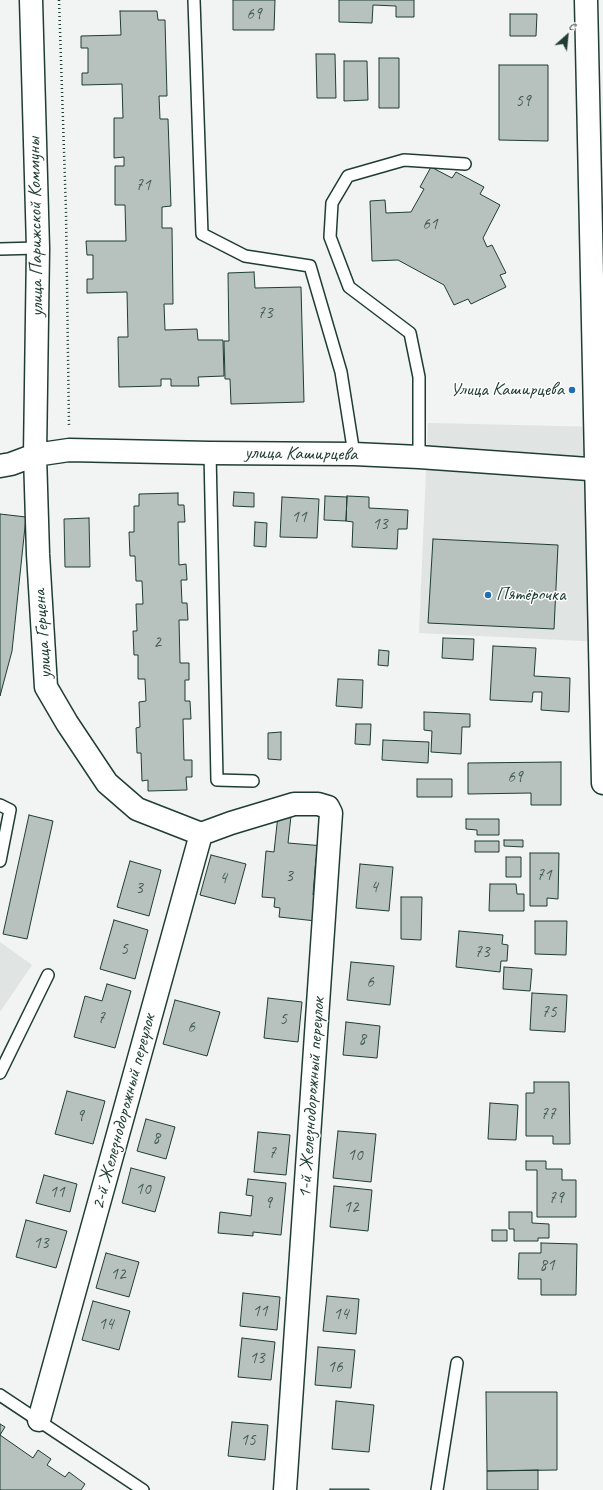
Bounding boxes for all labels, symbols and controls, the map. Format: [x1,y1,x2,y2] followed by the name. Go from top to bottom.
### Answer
[246,5,262,25] house number: 69
[547,16,587,56] north arrow
[567,18,578,33] text: С
[515,92,531,112] house number: 59
[23,137,49,317] street label: улица Парижской Коммуны
[135,176,151,196] house number: 71
[422,215,438,235] house number: 61
[257,304,273,324] house number: 73
[450,379,564,401] place label: Улица Каширцева
[567,385,577,395] marker: Улица Каширцева
[244,442,358,466] street label: улица Каширцева
[291,508,307,528] house number: 11
[372,515,388,535] house number: 13
[496,584,566,606] place label: Пятёрочка
[29,589,57,679] street label: улица Герцена
[483,590,493,600] marker: Пятёрочка
[153,633,161,653] house number: 2
[507,768,523,788] house number: 69
[536,866,552,886] house number: 71
[285,867,293,887] house number: 3
[219,869,227,889] house number: 4
[370,878,378,898] house number: 4
[135,879,143,899] house number: 3
[120,940,128,960] house number: 5
[474,943,490,963] house number: 73
[366,973,374,993] house number: 6
[294,997,330,1199] street label: 1-й Железнодорожный переулок
[541,1003,557,1023] house number: 75
[97,1009,105,1029] house number: 7
[279,1010,287,1030] house number: 5
[87,1012,161,1212] street label: 2-й Железнодорожный переулок
[187,1018,195,1038] house number: 6
[358,1030,366,1050] house number: 8
[540,1105,556,1125] house number: 77
[76,1107,84,1127] house number: 9
[152,1129,160,1149] house number: 8
[268,1144,276,1164] house number: 7
[347,1146,363,1166] house number: 10
[135,1180,151,1200] house number: 10
[49,1183,65,1203] house number: 11
[548,1189,564,1209] house number: 79
[264,1194,272,1214] house number: 9
[343,1198,359,1218] house number: 12
[33,1234,49,1254] house number: 13
[539,1256,555,1276] house number: 81
[110,1265,126,1285] house number: 12
[252,1302,268,1322] house number: 11
[333,1305,349,1325] house number: 14
[98,1315,114,1335] house number: 14
[249,1349,265,1369] house number: 13
[327,1358,343,1378] house number: 16
[240,1431,256,1451] house number: 15

